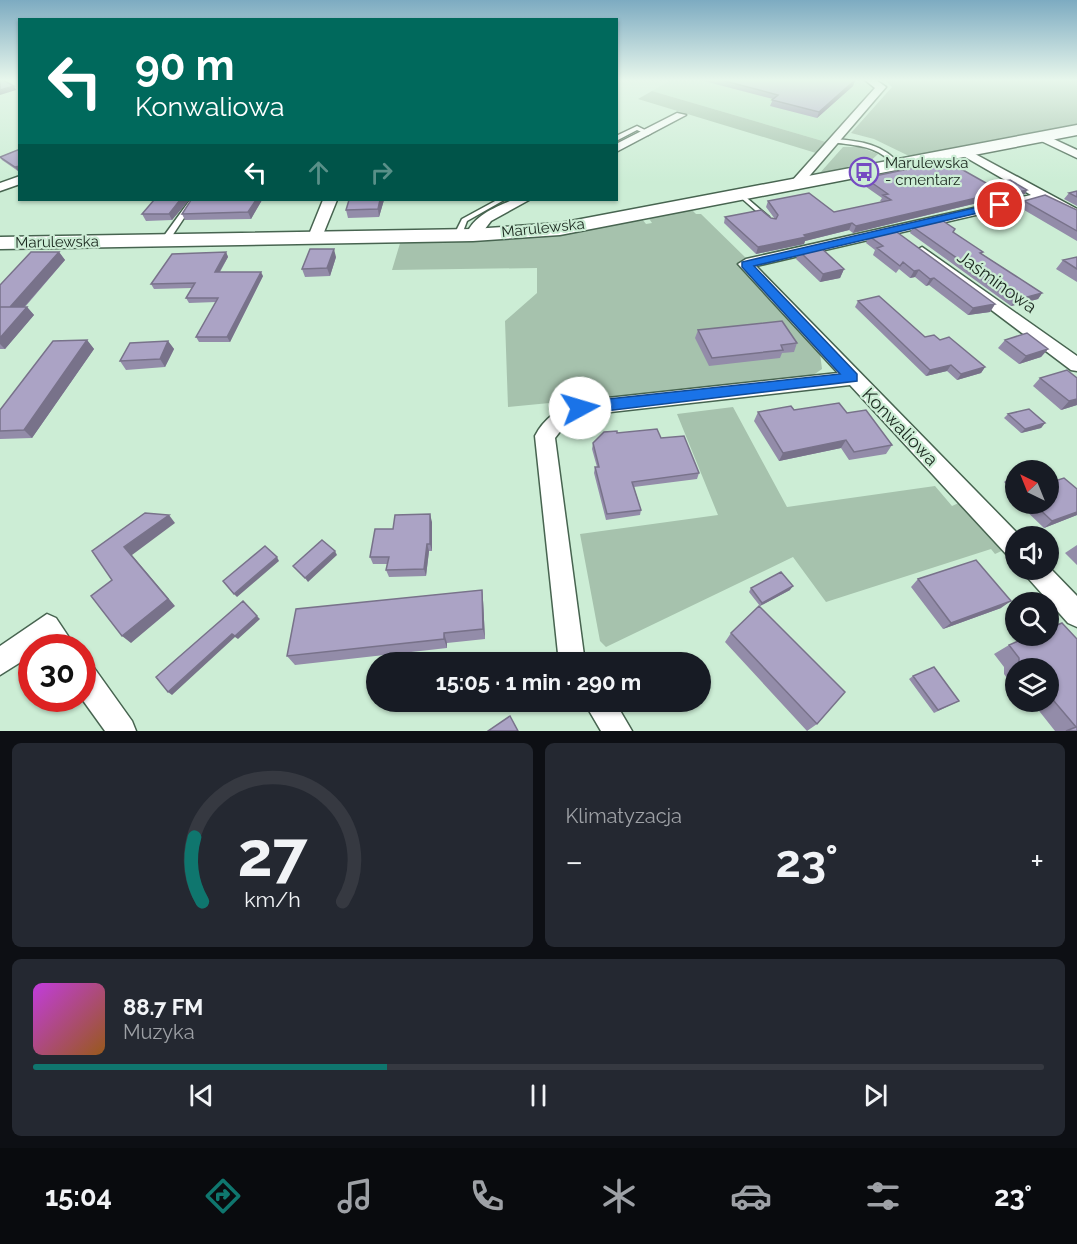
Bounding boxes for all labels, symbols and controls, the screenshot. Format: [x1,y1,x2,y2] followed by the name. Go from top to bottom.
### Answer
[135,41,235,90] text: 90 m
[36,42,114,120] icon: left
[135,91,284,122] text: Konwaliowa
[885,154,968,189] place label: Marulewska - cmentarz
[239,156,272,189] icon: left
[302,156,335,189] icon: ahead
[365,156,398,189] icon: right
[848,156,880,188] bus stop icon: Marulewska - cmentarz
[974,179,1025,230] pin
[983,188,1016,221] icon: arrive
[501,215,585,241] street label: Marulewska
[15,232,99,252] street label: Marulewska
[954,246,1041,317] street label: Jaśminowa
[548,376,612,440] position arrow
[858,384,943,470] street label: Konwaliowa
[1005,460,1059,514] north arrow
[1005,460,1059,712] map controls
[1005,526,1059,580] button: sound
[1005,592,1059,646] button: search
[18,634,96,712] speed limit sign: 30
[1005,658,1059,712] button: layers
[436,669,641,695] text: 15:05 · 1 min · 290 m
[566,804,682,828] text: Klimatyzacja
[237,817,308,891] text: 27
[776,835,838,888] text: 23°
[566,842,583,881] text: −
[1030,842,1044,881] text: +
[244,887,301,912] text: km/h
[123,994,203,1020] text: 88.7 FM
[123,1020,195,1044] text: Muzyka
[185,1079,218,1112] icon: previous
[522,1079,555,1112] icon: pause
[859,1079,892,1112] icon: next
[202,1175,244,1217] icon: directions
[334,1175,376,1217] icon: music
[466,1175,508,1217] icon: phone
[598,1175,640,1217] icon: climate
[730,1175,772,1217] icon: car
[862,1175,904,1217] icon: filters
[45,1181,112,1212] text: 15:04
[994,1181,1032,1212] text: 23°

